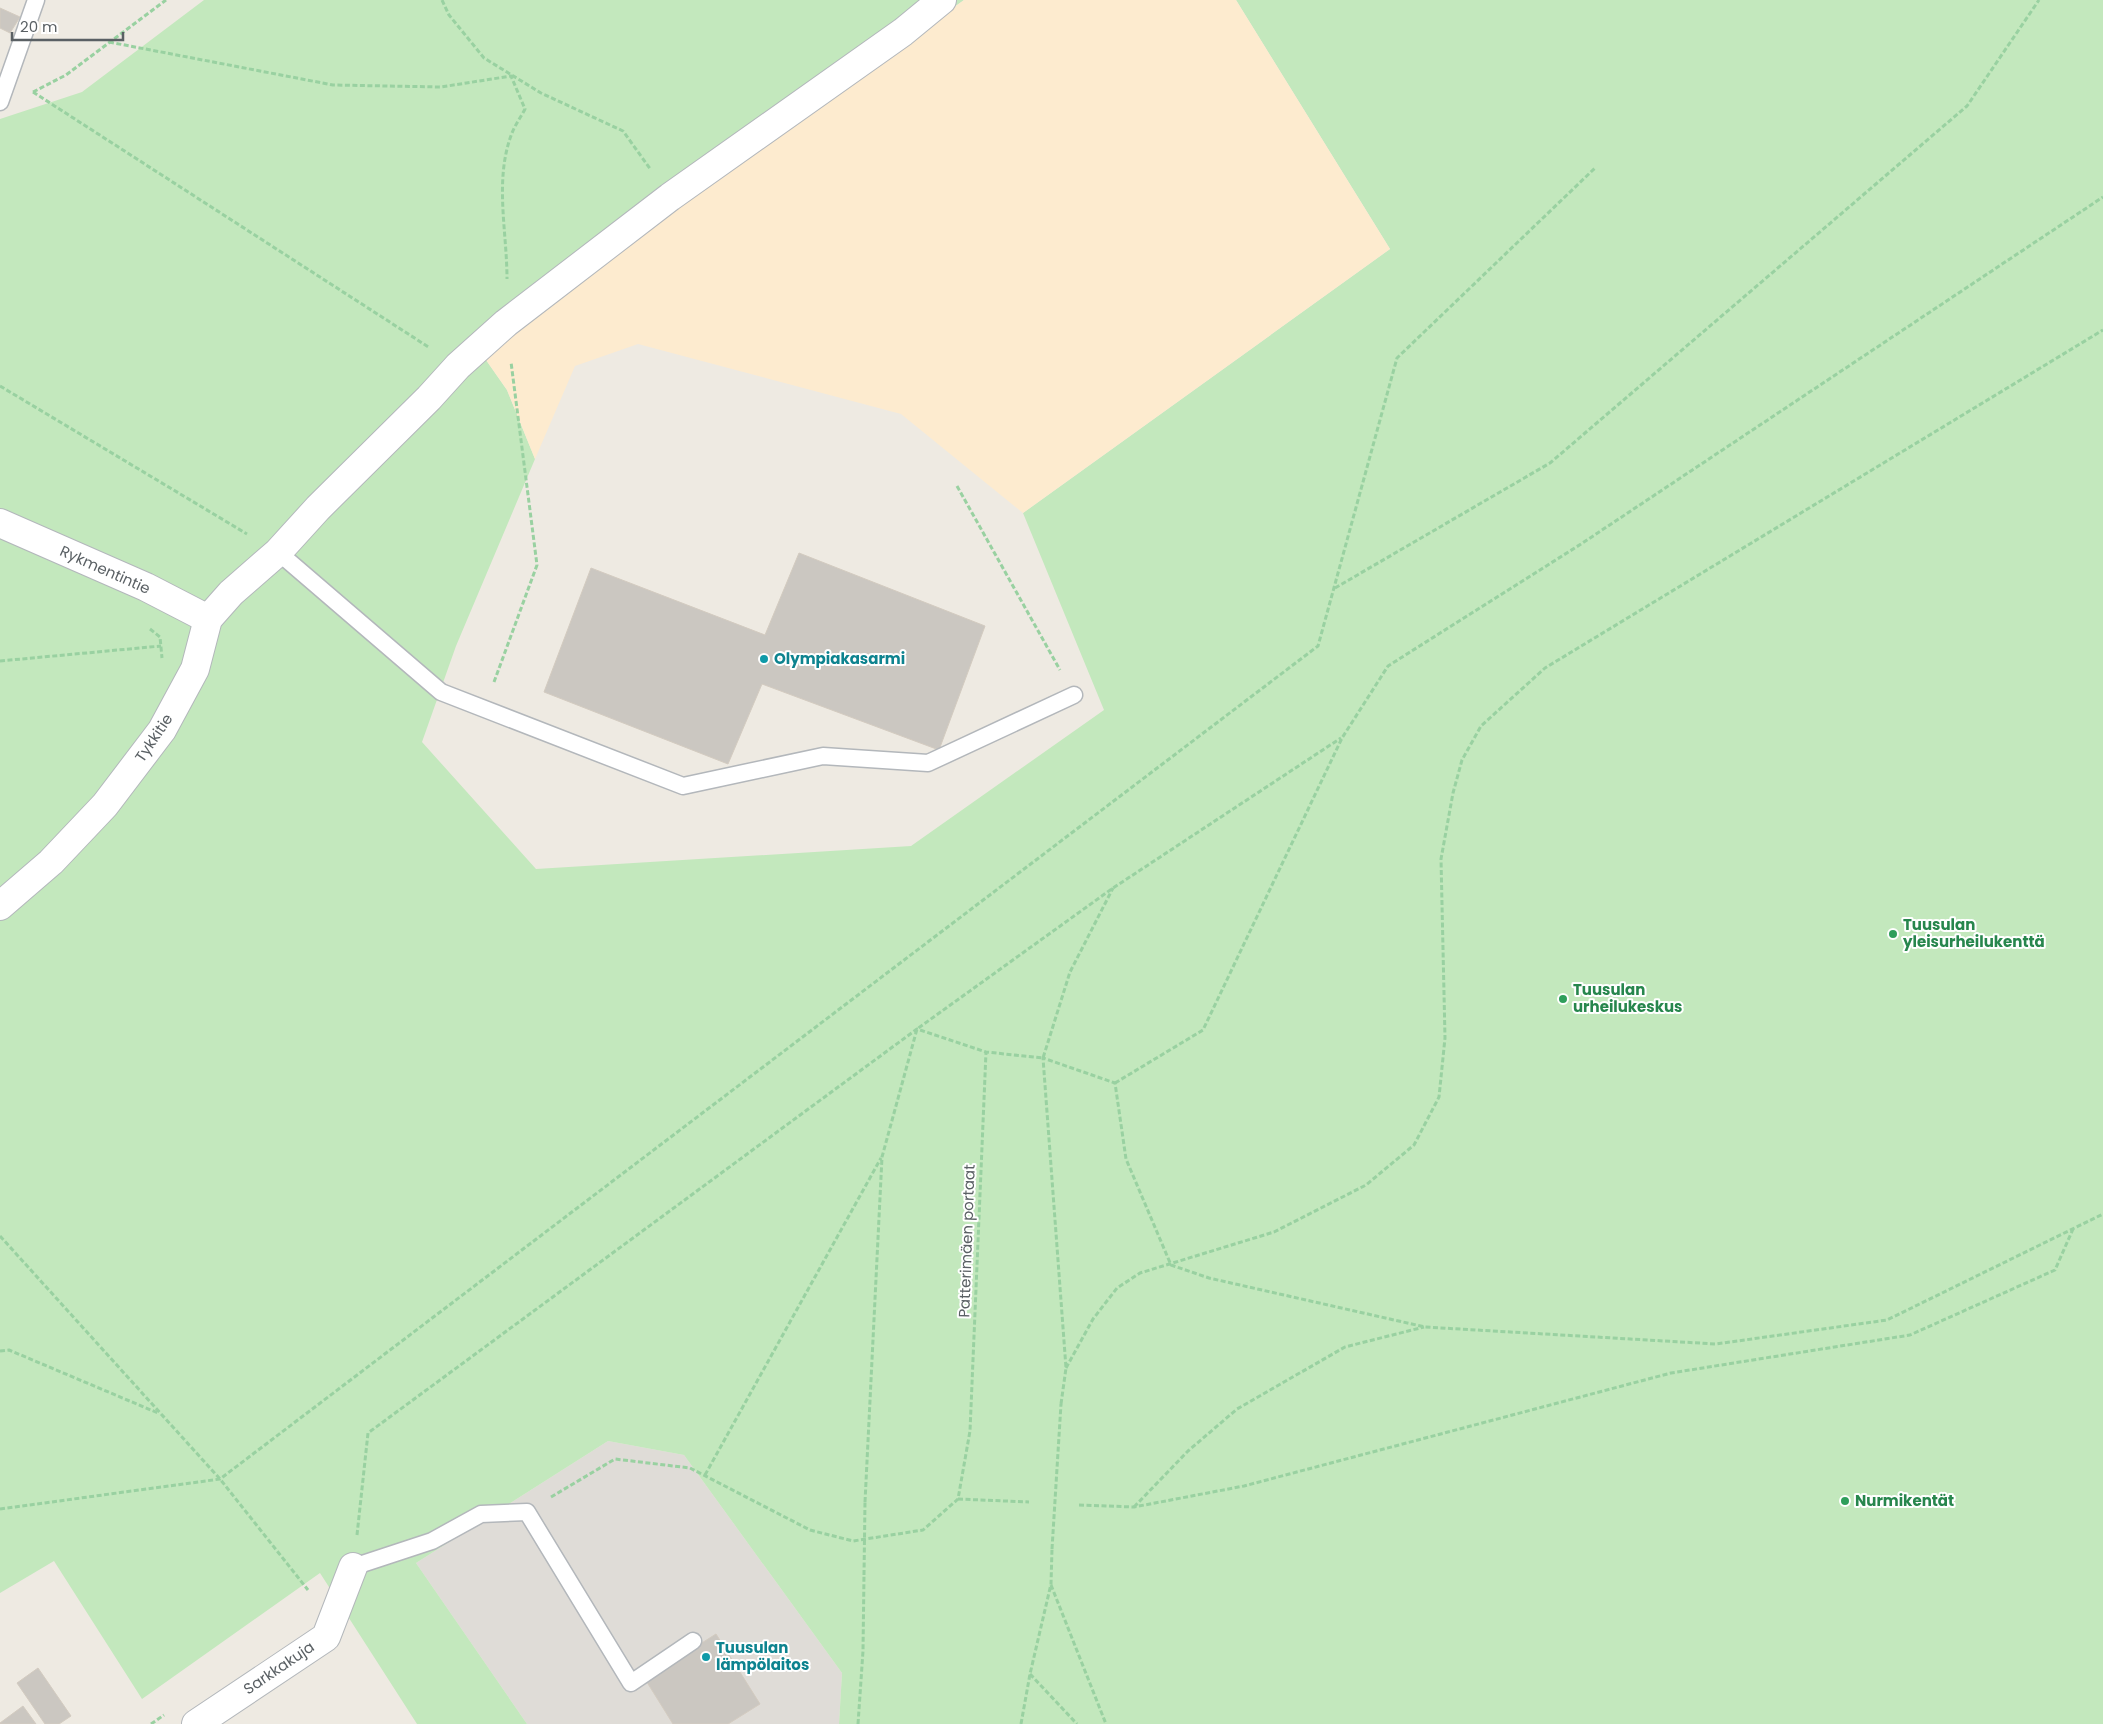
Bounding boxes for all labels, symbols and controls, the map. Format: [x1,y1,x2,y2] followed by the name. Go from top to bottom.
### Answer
[12,10,124,42] scale bar
[20,16,58,37] text: 20 m
[57,540,154,599] street label: Rykmentintie
[774,648,905,669] place label: Olympiakasarmi
[758,653,770,665] marker: Olympiakasarmi
[130,709,177,766] street label: Tykkitie
[1902,914,2045,952] place label: Tuusulan yleisurheilukenttä
[1887,928,1899,940] marker: Tuusulan yleisurheilukenttä
[1573,979,1682,1017] place label: Tuusulan urheilukeskus
[1557,993,1569,1005] marker: Tuusulan urheilukeskus
[953,1164,980,1318] street label: Patterimäen portaat
[1855,1490,1954,1511] place label: Nurmikentät
[1839,1495,1851,1507] marker: Nurmikentät
[239,1636,318,1699] street label: Sarkkakuja
[716,1637,809,1675] place label: Tuusulan lämpölaitos
[700,1651,712,1663] marker: Tuusulan lämpölaitos

